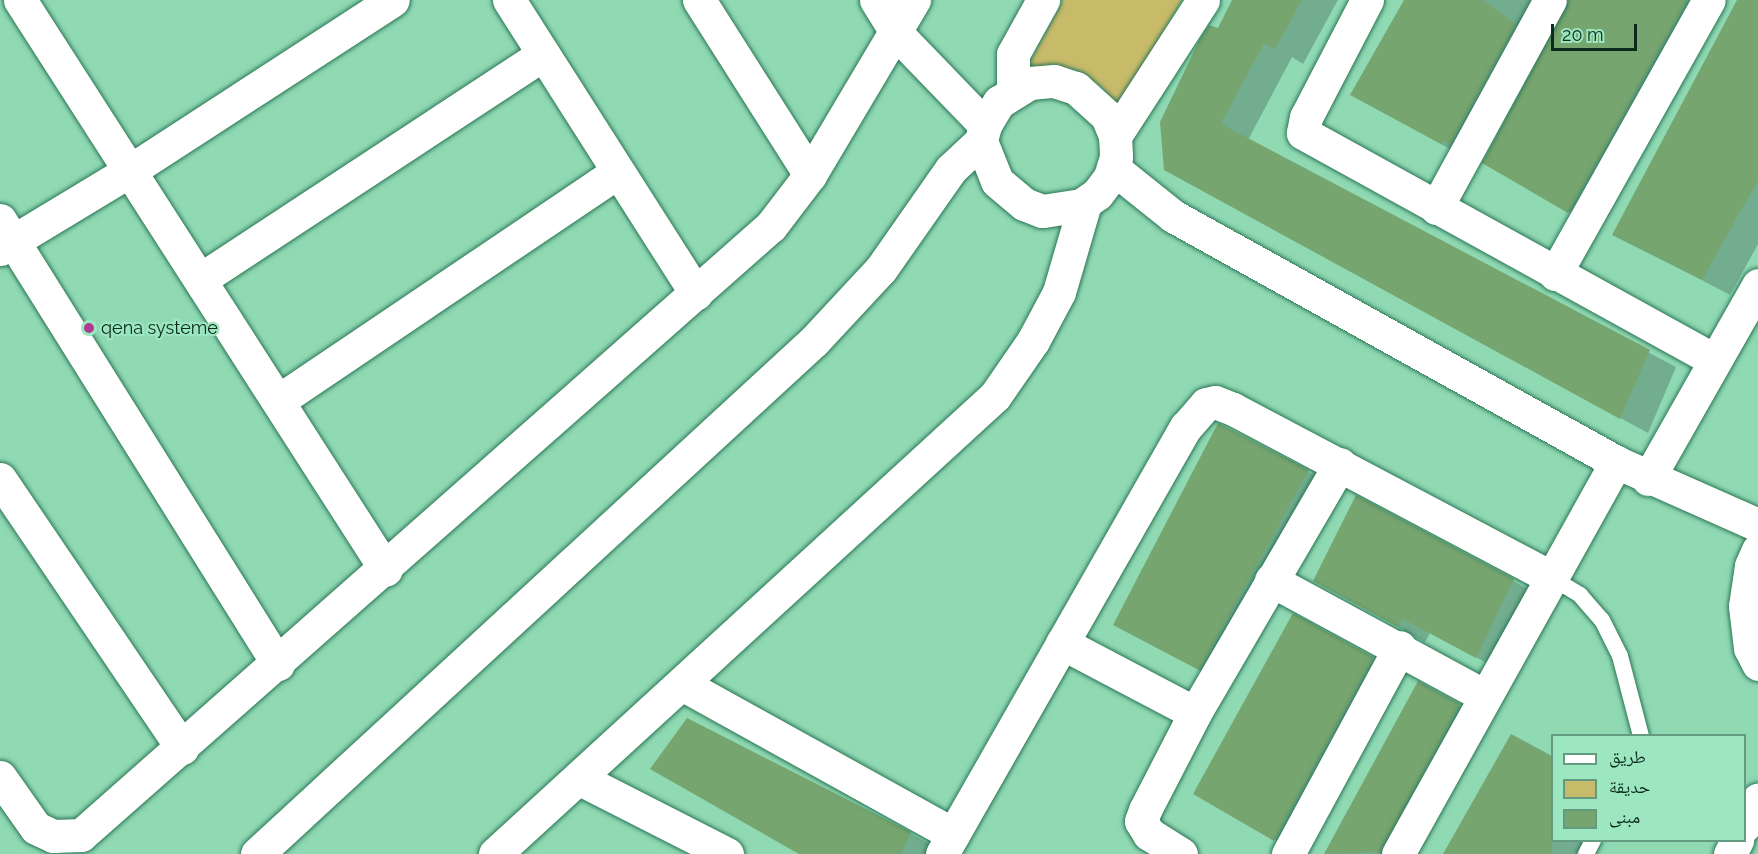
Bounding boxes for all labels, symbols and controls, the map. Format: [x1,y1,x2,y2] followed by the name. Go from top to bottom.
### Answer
[1554,12,1640,50] scale bar
[1562,24,1604,45] text: 20 m
[101,317,218,339] place label: qena systeme
[82,321,96,335] marker: qena systeme
[1551,734,1746,842] legend
[1609,746,1646,767] text: طريق
[1609,776,1650,797] text: حديقة
[1609,806,1640,827] text: مبنى

